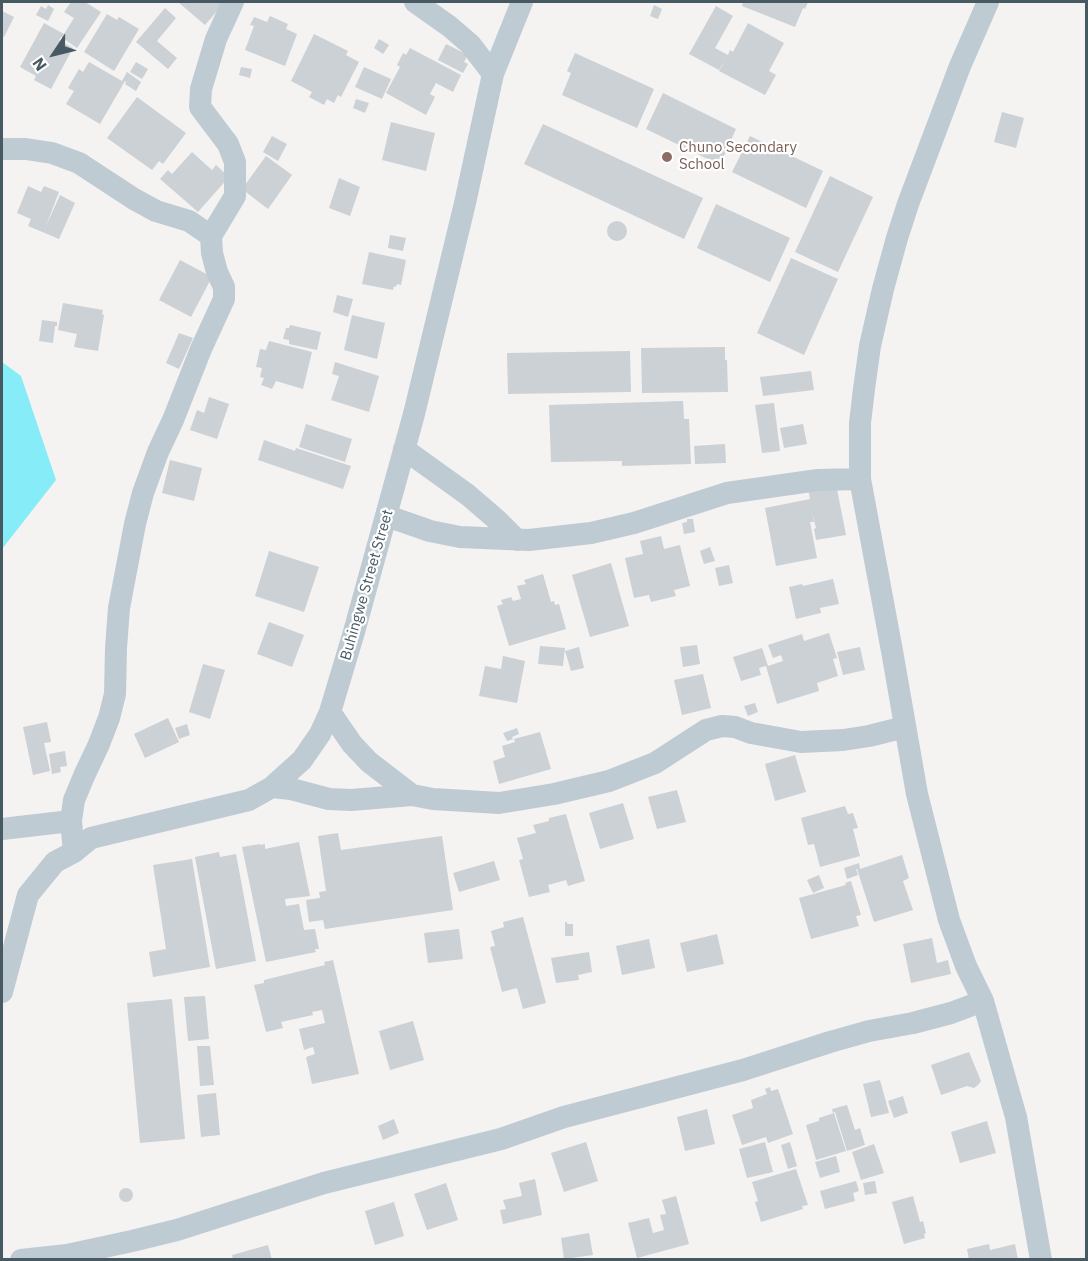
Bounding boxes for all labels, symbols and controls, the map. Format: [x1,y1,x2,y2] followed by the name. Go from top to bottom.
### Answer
[24,24,84,84] north arrow
[28,54,51,75] text: N
[679,139,797,174] place label: Chuno Secondary School
[660,150,674,164] marker: Chuno Secondary School
[337,507,397,663] street label: Buhingwe Street Street

